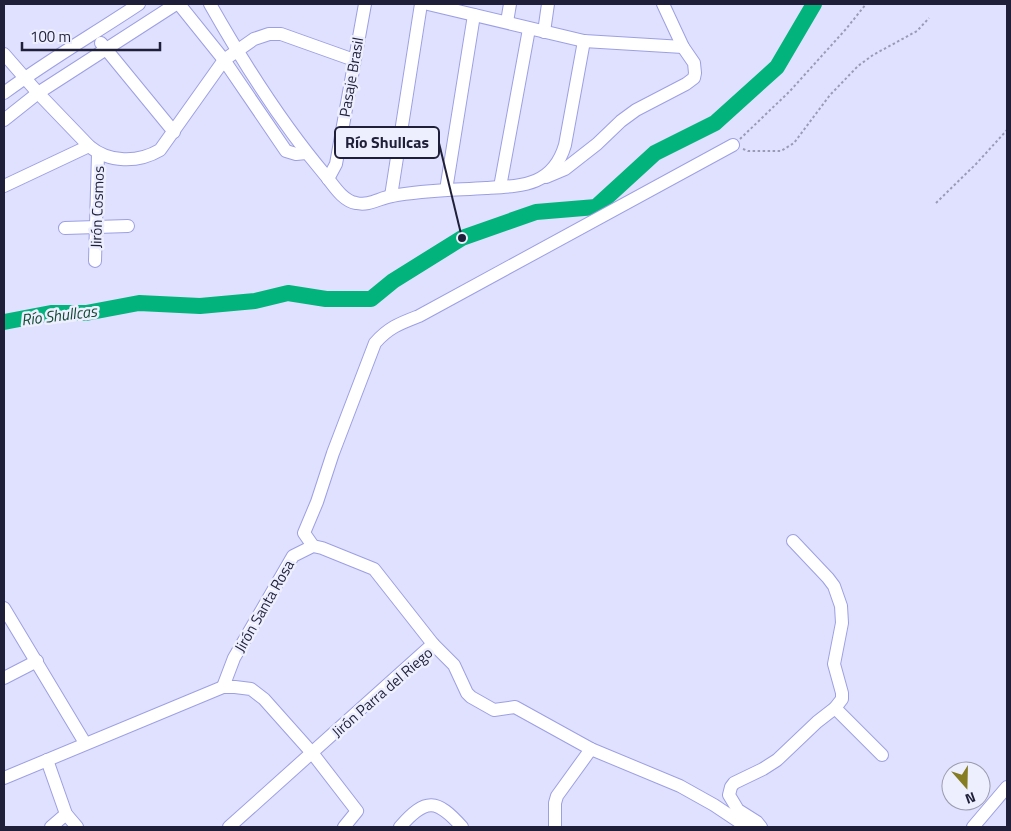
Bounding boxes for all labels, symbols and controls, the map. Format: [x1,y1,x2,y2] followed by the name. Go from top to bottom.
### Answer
[22,20,160,52] scale bar
[30,25,71,48] text: 100 m
[333,35,369,119] street label: Pasaje Brasil
[335,127,439,158] callout: Río Shullcas
[345,130,429,154] text: Río Shullcas
[84,165,110,249] street label: Jirón Cosmos
[20,298,99,332] water label: Río Shullcas
[228,555,300,656] street label: Jirón Santa Rosa
[326,641,438,742] street label: Jirón Parra del Riego
[941,761,991,811] north arrow
[962,787,979,810] text: N

